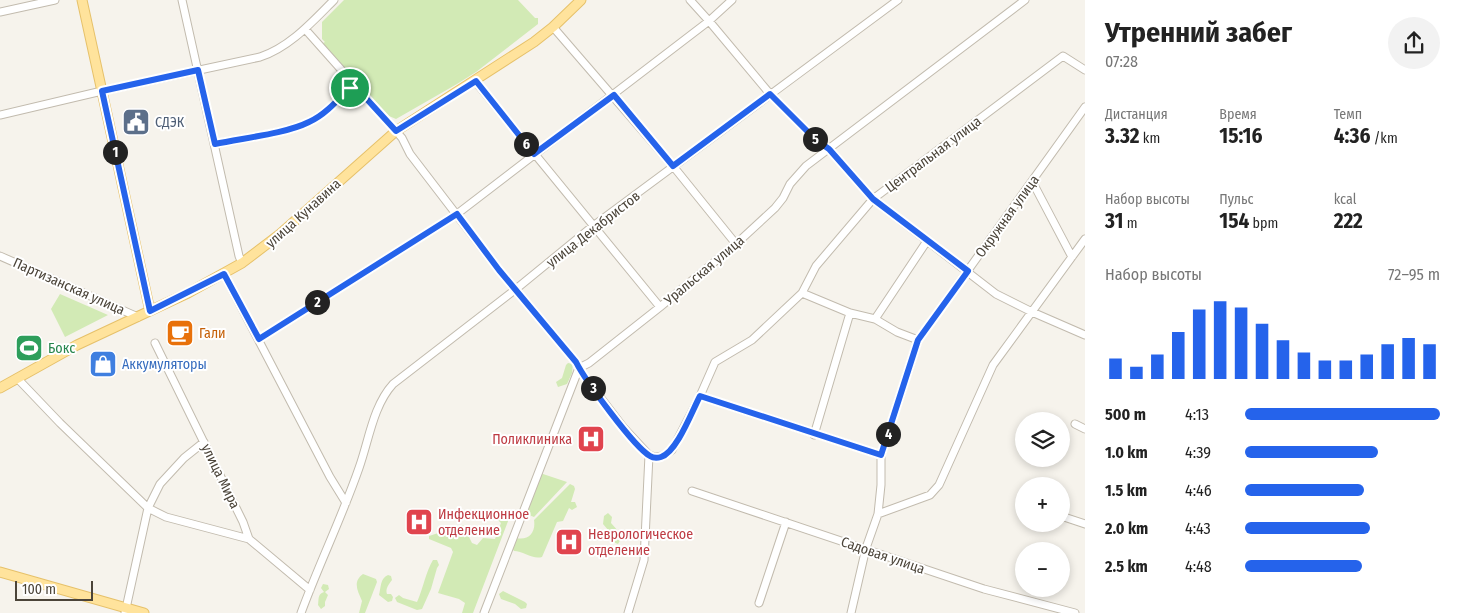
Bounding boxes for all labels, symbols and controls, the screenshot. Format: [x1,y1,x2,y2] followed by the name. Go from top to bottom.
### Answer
[1105,16,1292,49] text: Утренний забег
[1388,17,1440,69] button: share
[1105,52,1138,71] text: 07:28
[329,67,371,109] pin
[336,74,364,102] icon: arrive
[1105,106,1168,123] text: Дистанция
[1219,106,1257,123] text: Время
[1334,106,1362,123] text: Темп
[121,107,151,137] public building icon: СДЭК
[882,113,985,196] street label: Центральная улица
[155,114,185,131] place label: СДЭК
[1105,123,1140,149] text: 3.32
[1219,123,1262,149] text: 15:16
[1334,123,1371,149] text: 4:36
[802,126,828,152] pin: 5
[1140,130,1160,147] text: km
[1371,130,1398,147] text: /km
[812,131,819,148] text: 5
[514,132,538,156] pin: 6
[523,136,530,153] text: 6
[102,140,128,164] pin: 1
[113,144,118,161] text: 1
[972,172,1043,261] street label: Окружная улица
[262,175,344,252] street label: улица Кунавина
[543,188,644,271] street label: улица Декабристов
[1105,191,1190,208] text: Набор высоты
[1219,191,1254,208] text: Пульс
[1334,191,1356,208] text: kcal
[1105,208,1123,234] text: 31
[1219,208,1249,234] text: 154
[1334,208,1363,234] text: 222
[1123,215,1137,232] text: m
[1249,215,1278,232] text: bpm
[660,232,748,309] street label: Уральская улица
[10,254,127,319] street label: Партизанская улица
[1105,265,1202,284] text: Набор высоты
[1388,265,1440,284] text: 72–95 m
[304,290,330,314] pin: 2
[314,294,321,311] text: 2
[165,318,195,348] cafe icon: Гали
[199,325,226,342] place label: Гали
[14,333,44,363] sports icon: Бокс
[48,340,75,357] place label: Бокс
[88,349,118,379] shop icon: Аккумуляторы
[122,356,207,373] place label: Аккумуляторы
[580,376,606,400] pin: 3
[590,380,597,397] text: 3
[1105,405,1146,424] text: 500 m
[1185,405,1209,424] text: 4:13
[1015,412,1070,597] map controls
[1015,412,1070,467] button: layers
[876,422,900,446] pin: 4
[576,424,606,454] hospital icon: Поликлиника
[885,426,892,443] text: 4
[492,431,572,448] place label: Поликлиника
[198,441,244,512] street label: улица Мира
[1105,443,1148,462] text: 1.0 km
[1185,443,1211,462] text: 4:39
[1015,477,1070,532] button: +
[1105,481,1147,500] text: 1.5 km
[1185,481,1212,500] text: 4:46
[438,506,529,539] place label: Инфекционное отделение
[404,507,434,537] hospital icon: Инфекционное отделение
[1105,519,1148,538] text: 2.0 km
[1185,519,1211,538] text: 4:43
[588,526,693,559] place label: Неврологическое отделение
[554,527,584,557] hospital icon: Неврологическое отделение
[839,533,927,578] street label: Садовая улица
[1015,542,1070,597] button: −
[1105,557,1148,576] text: 2.5 km
[1185,557,1212,576] text: 4:48
[15,578,92,601] scale bar
[22,581,56,598] text: 100 m

